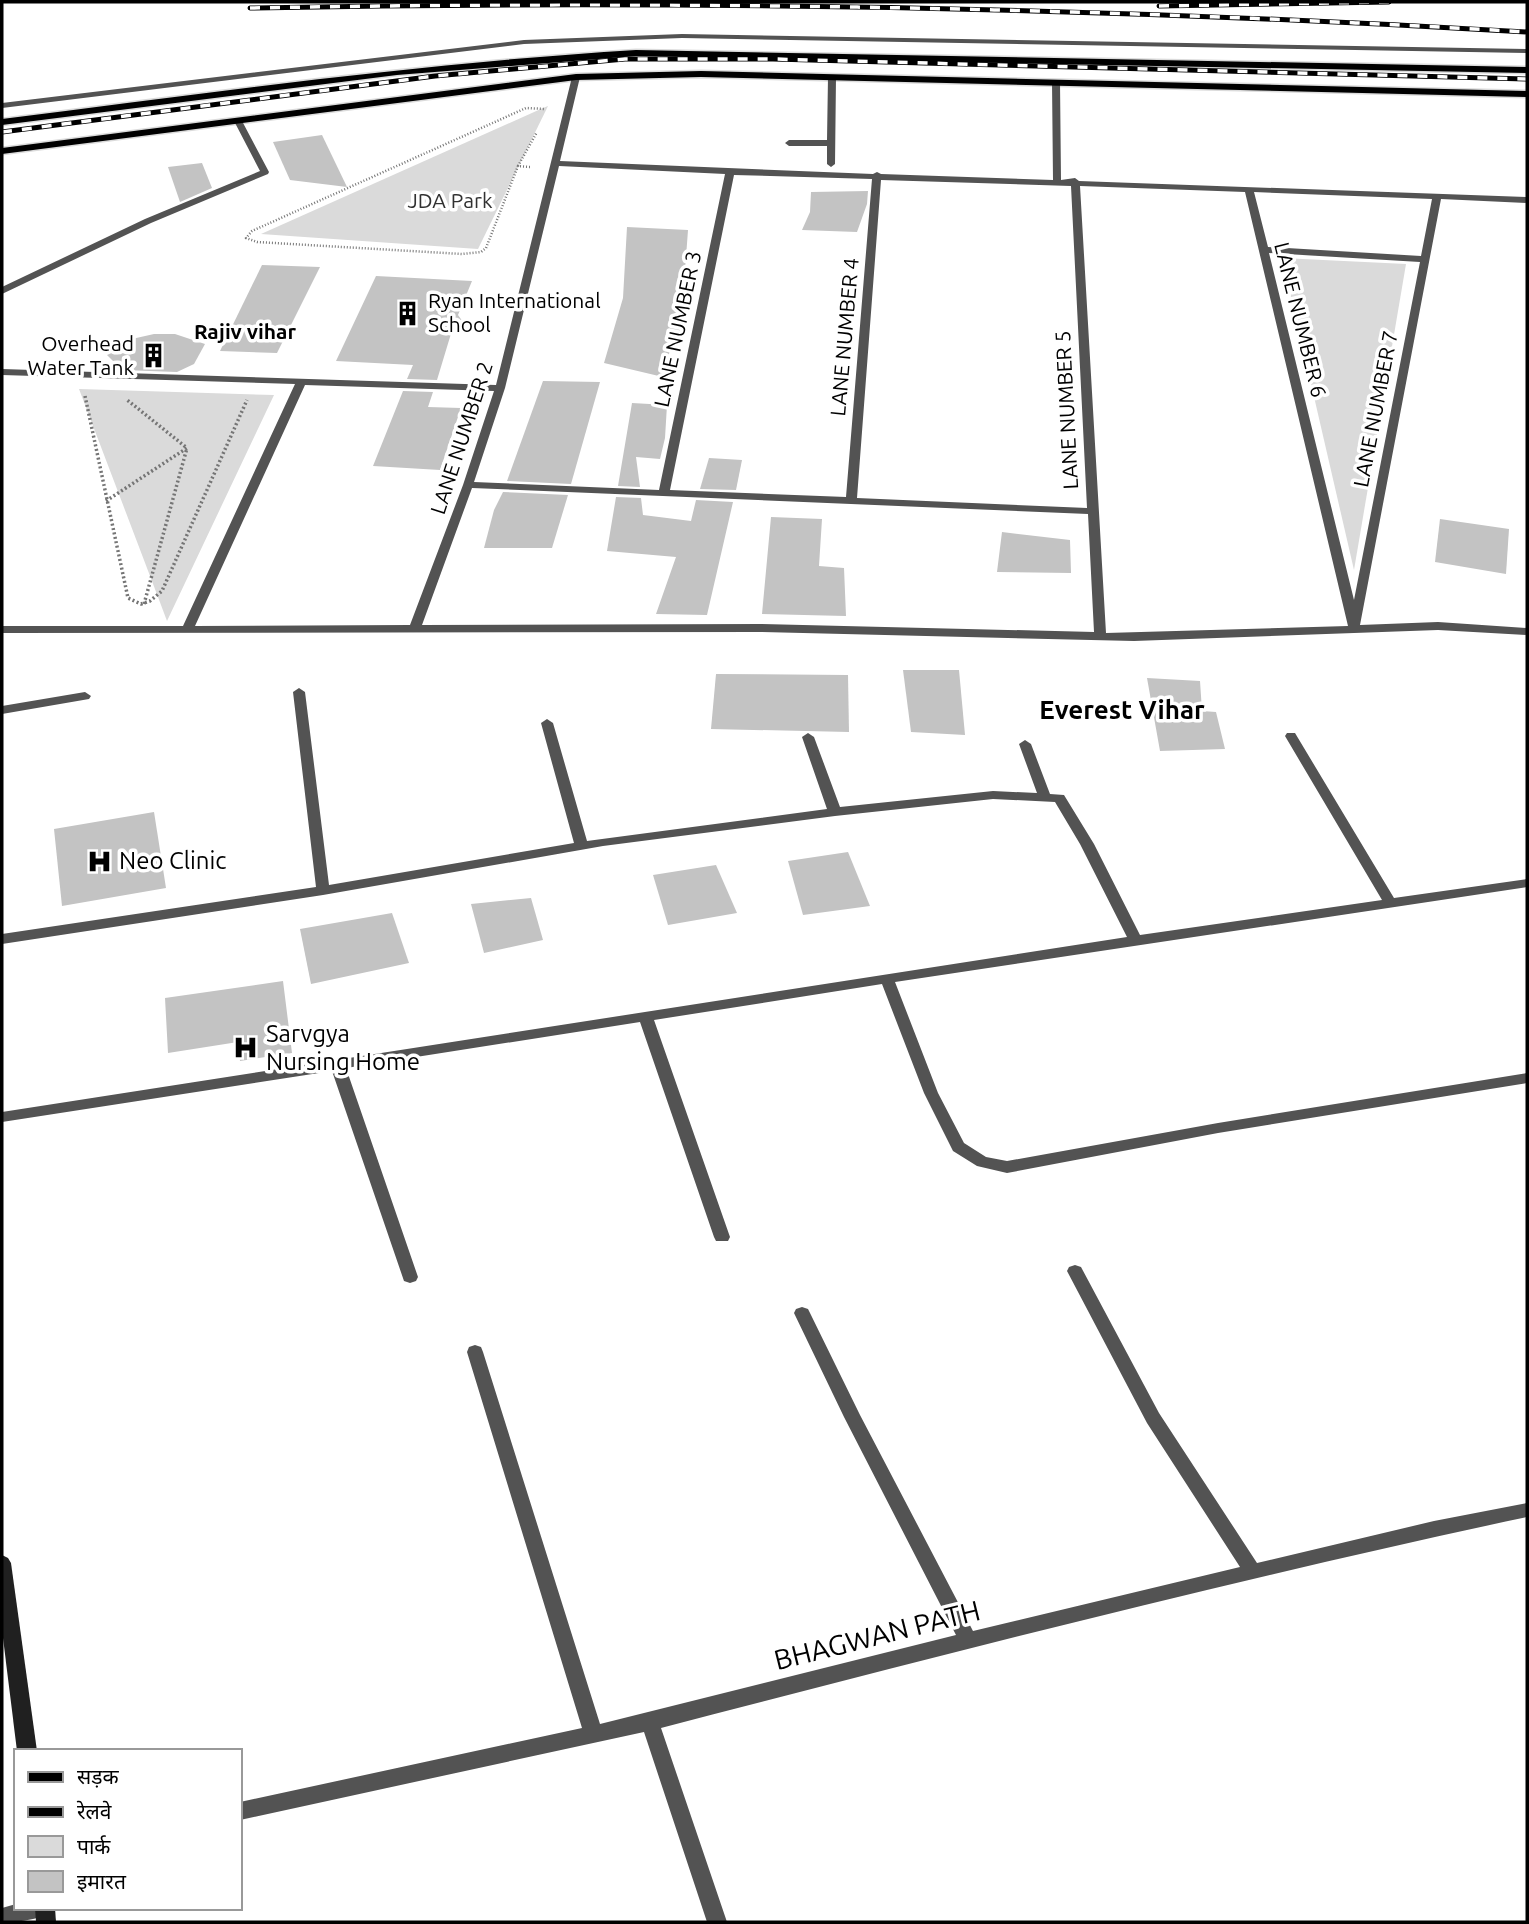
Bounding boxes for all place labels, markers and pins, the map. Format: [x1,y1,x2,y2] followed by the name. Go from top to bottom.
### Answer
[428,288,601,336] place label: Ryan International School
[394,299,422,327] building icon: Ryan International School
[27,331,134,379] place label: Overhead Water Tank
[140,342,168,370] building icon: Overhead Water Tank
[85,847,113,875] hospital icon: Neo Clinic
[119,847,226,874] place label: Neo Clinic
[266,1020,420,1075] place label: Sarvgya Nursing Home
[232,1034,260,1062] hospital icon: Sarvgya Nursing Home

